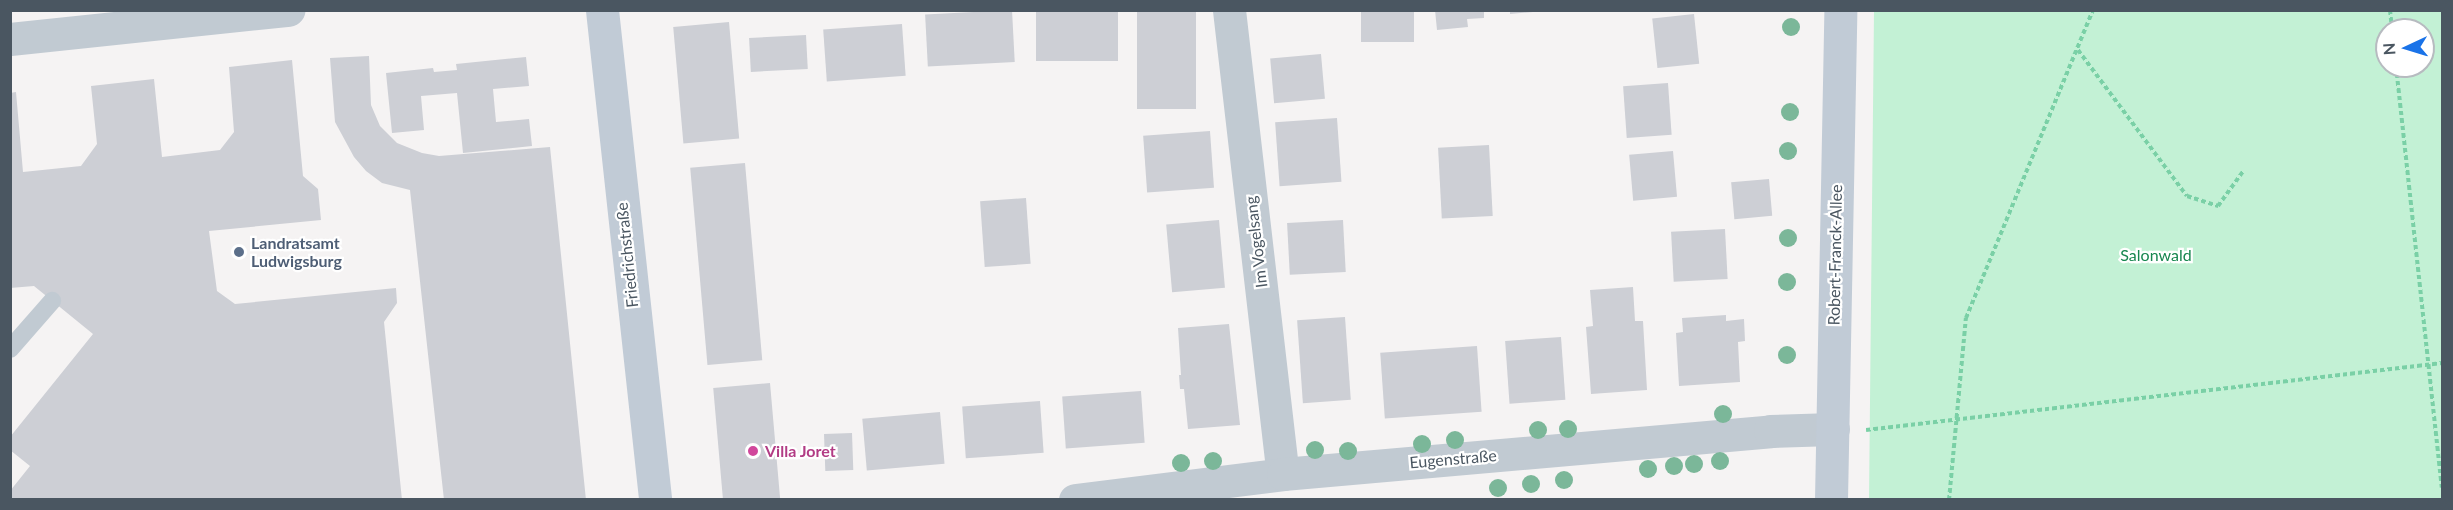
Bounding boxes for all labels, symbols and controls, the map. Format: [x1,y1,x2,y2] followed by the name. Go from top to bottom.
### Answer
[2375,18,2435,78] north arrow
[2379,42,2398,56] text: N
[1824,184,1846,326] street label: Robert-Franck-Allee
[1241,195,1271,289] street label: Im Vogelsang
[612,201,642,309] street label: Friedrichstraße
[251,233,342,271] place label: Landratsamt Ludwigsburg
[232,245,246,259] marker: Landratsamt Ludwigsburg
[2120,245,2192,265] park label: Salonwald
[765,441,836,461] place label: Villa Joret
[746,444,760,458] marker: Villa Joret
[1409,446,1497,472] street label: Eugenstraße

